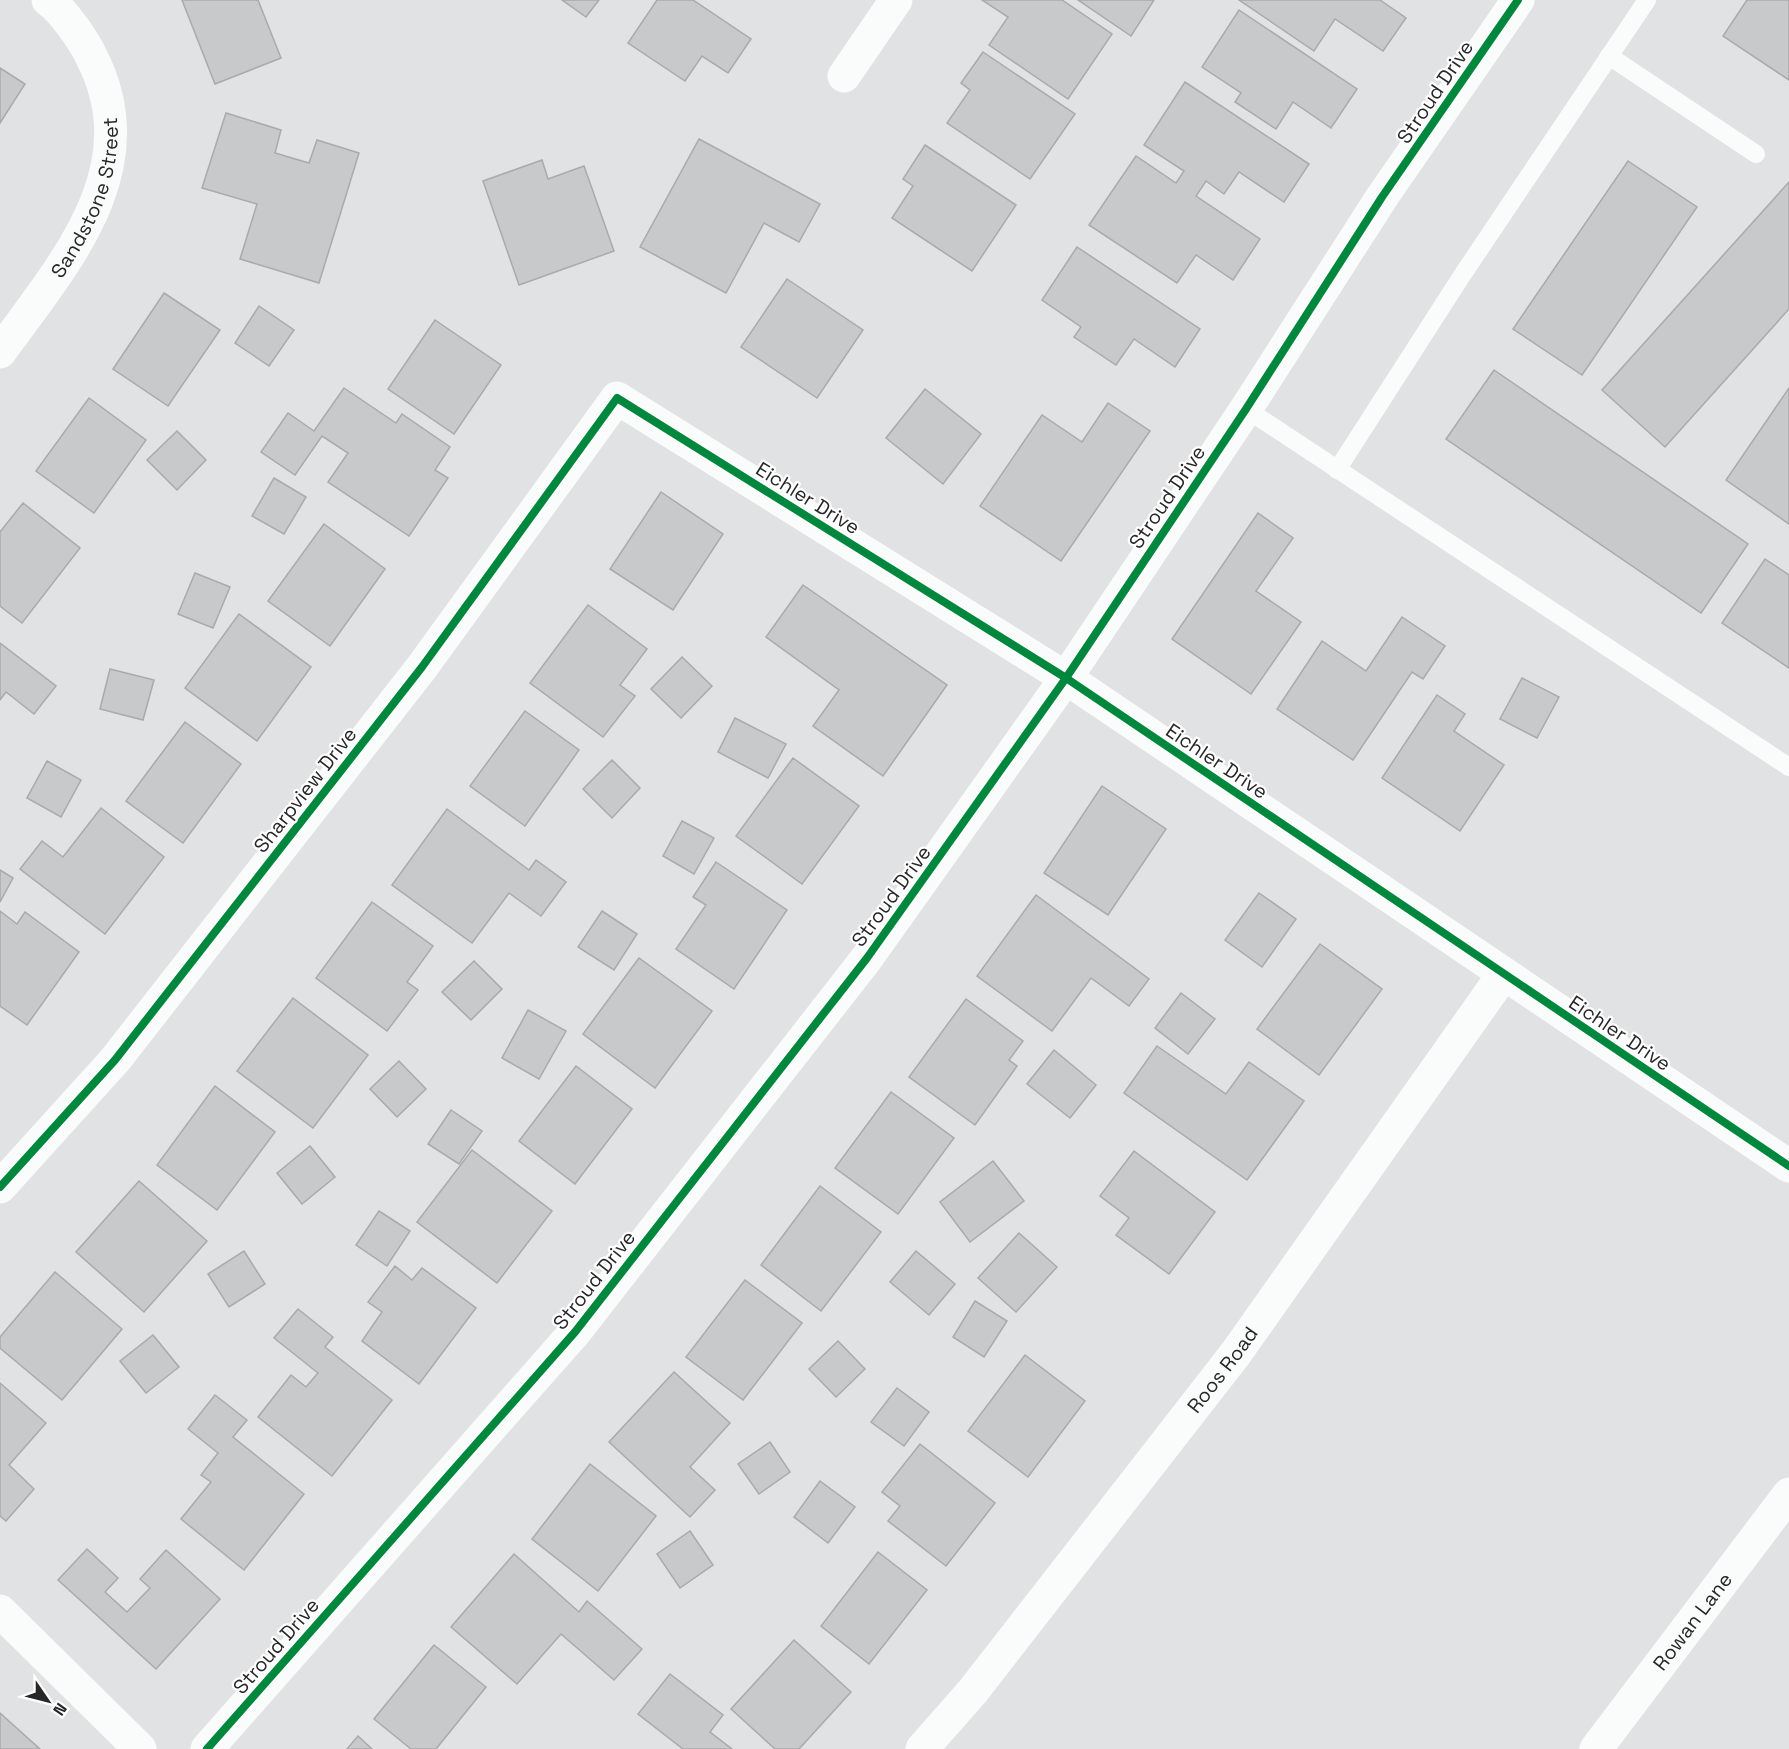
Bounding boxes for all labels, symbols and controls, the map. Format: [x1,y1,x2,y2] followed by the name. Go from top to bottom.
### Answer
[1391,35,1479,149] street label: Stroud Drive
[45,116,124,283] street label: Sandstone Street
[1123,440,1211,554] street label: Stroud Drive
[751,456,865,540] street label: Eichler Drive
[1161,717,1273,805] street label: Eichler Drive
[248,722,362,858] street label: Sharpview Drive
[845,840,937,952] street label: Stroud Drive
[1564,989,1676,1077] street label: Eichler Drive
[547,1225,641,1335] street label: Stroud Drive
[1181,1321,1264,1418] street label: Roos Road
[1647,1567,1738,1676] street label: Rowan Lane
[227,1592,325,1700] street label: Stroud Drive
[18,1671,78,1731] north arrow
[48,1699,72,1720] text: N

